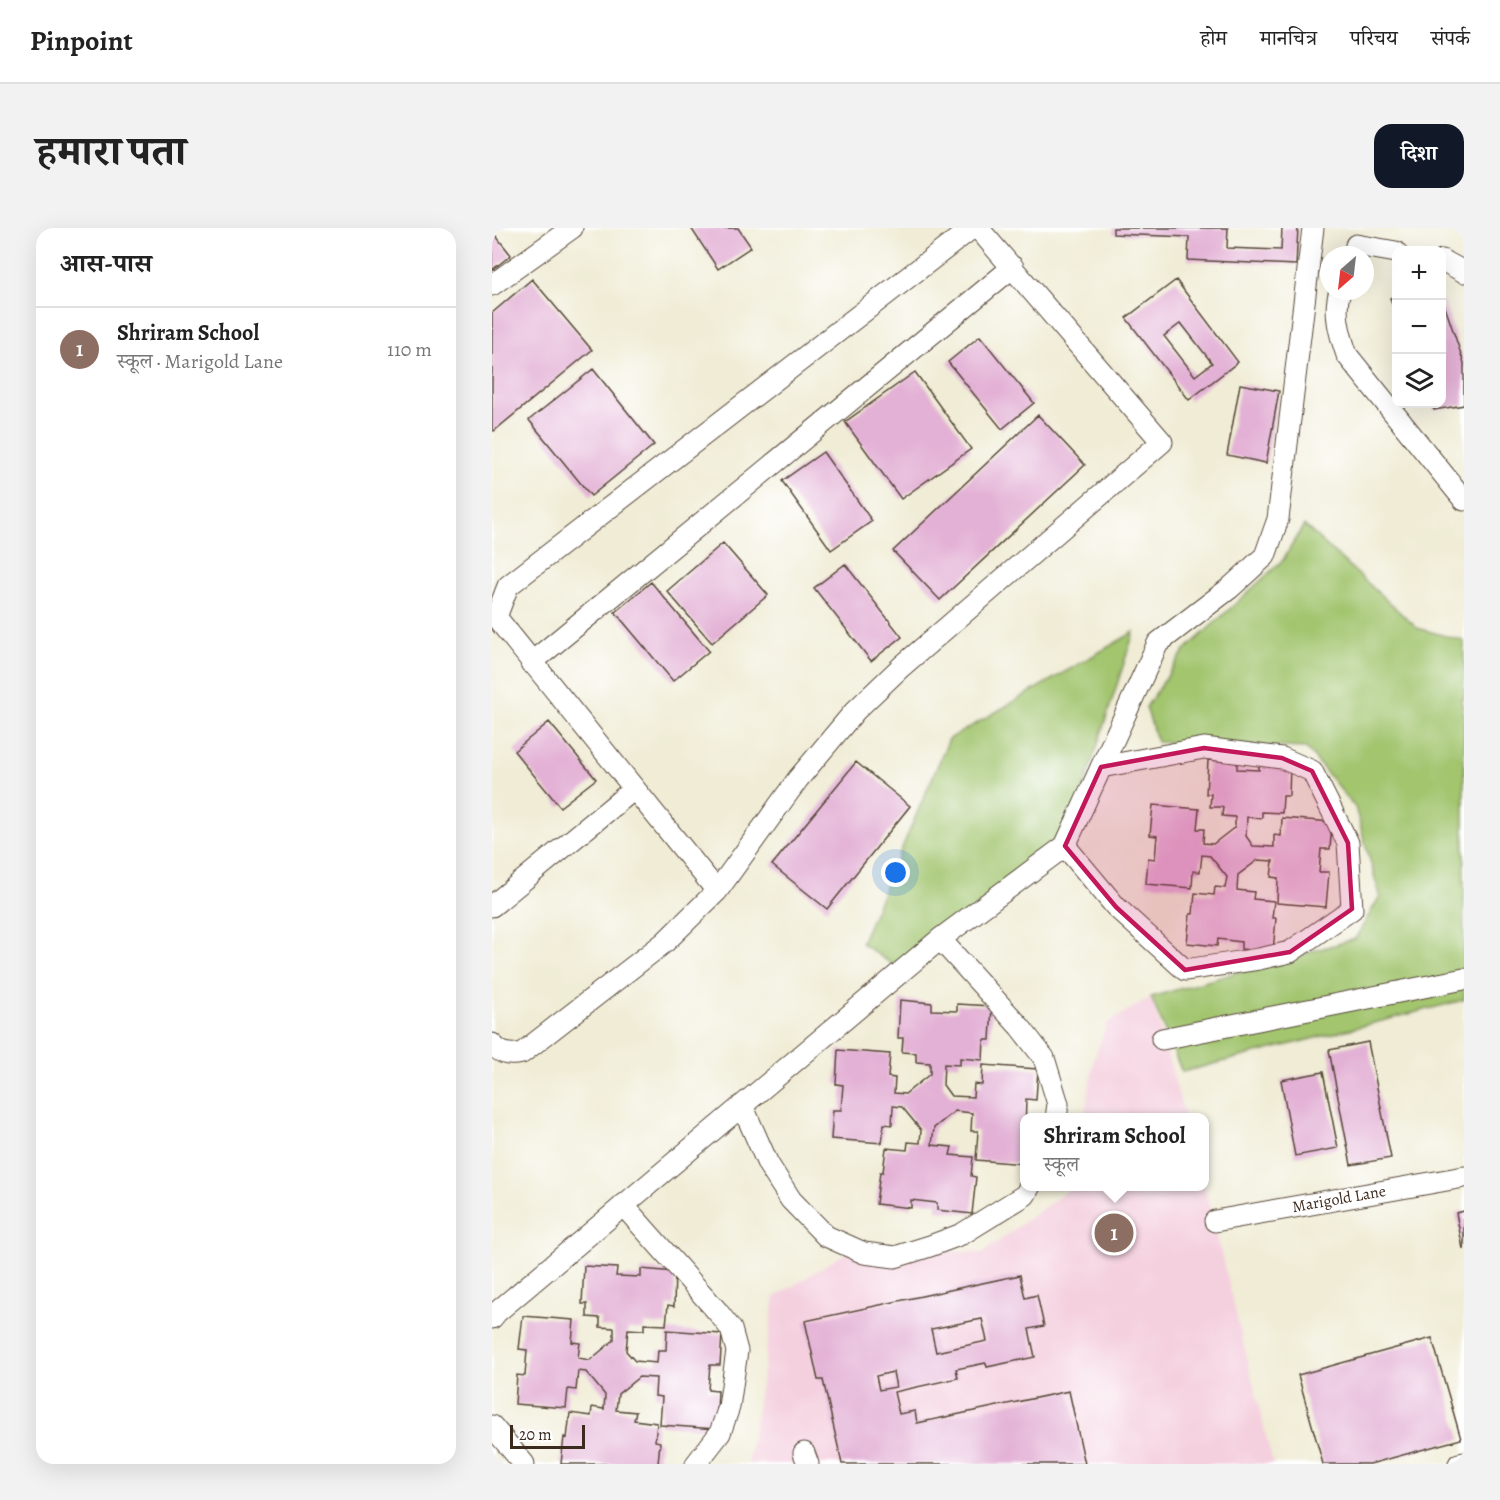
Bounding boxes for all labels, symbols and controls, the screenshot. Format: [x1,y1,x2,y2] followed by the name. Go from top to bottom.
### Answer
[30,22,133,60] text: Pinpoint
[1200,24,1227,52] text: होम
[1260,24,1317,52] text: मानचित्र
[1350,24,1398,52] text: परिचय
[1431,24,1470,52] text: संपर्क
[36,122,186,179] text: हमारा पता
[1374,124,1464,188] button: दिशा
[60,246,152,281] text: आस-पास
[1320,246,1374,300] north arrow
[1392,246,1446,408] map controls
[1392,246,1446,300] button: +
[1392,300,1446,354] button: −
[117,318,259,348] text: Shriram School
[76,336,83,363] text: 1
[387,336,432,363] text: 110 m
[117,348,283,375] text: स्कूल · Marigold Lane
[1392,354,1446,408] button: layers
[881,858,910,887] your location
[1020,1113,1209,1191] popup
[1043,1121,1186,1151] text: Shriram School
[1043,1151,1079,1178] text: स्कूल
[1290,1180,1388,1218] street label: Marigold Lane
[1094,1210,1134,1256] pin: 1
[510,1422,585,1450] scale bar
[519,1424,552,1446] text: 20 m

